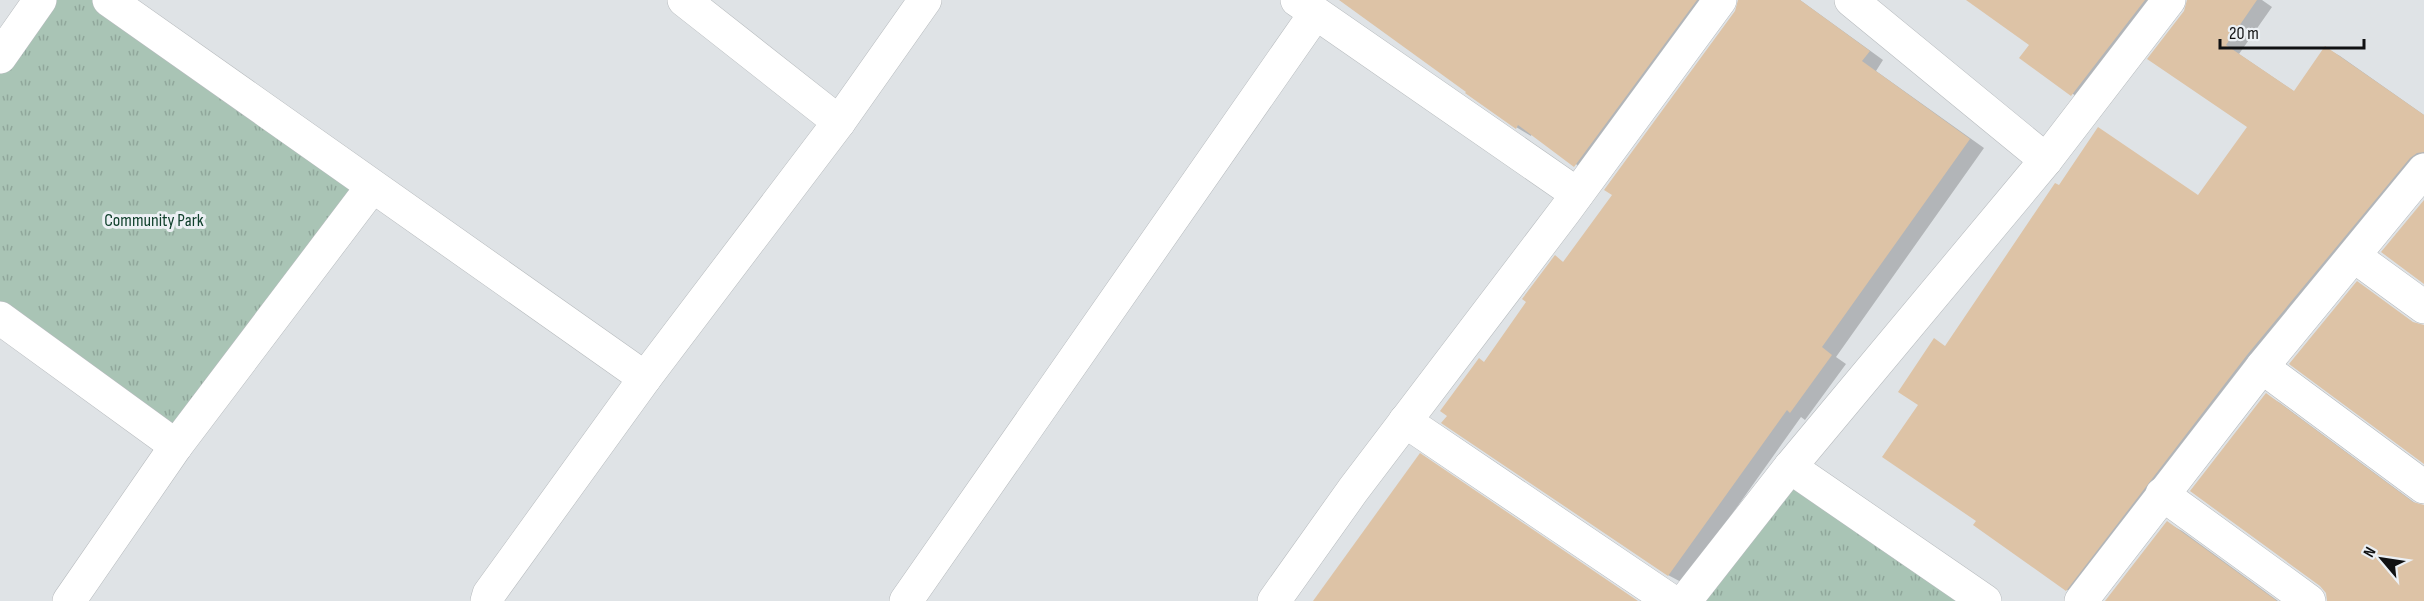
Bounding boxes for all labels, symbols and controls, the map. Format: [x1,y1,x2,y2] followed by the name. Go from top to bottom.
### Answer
[2220,12,2364,50] scale bar
[2229,23,2259,44] text: 20 m
[104,210,204,231] park label: Community Park
[2352,529,2412,589] north arrow
[2360,544,2381,561] text: N

